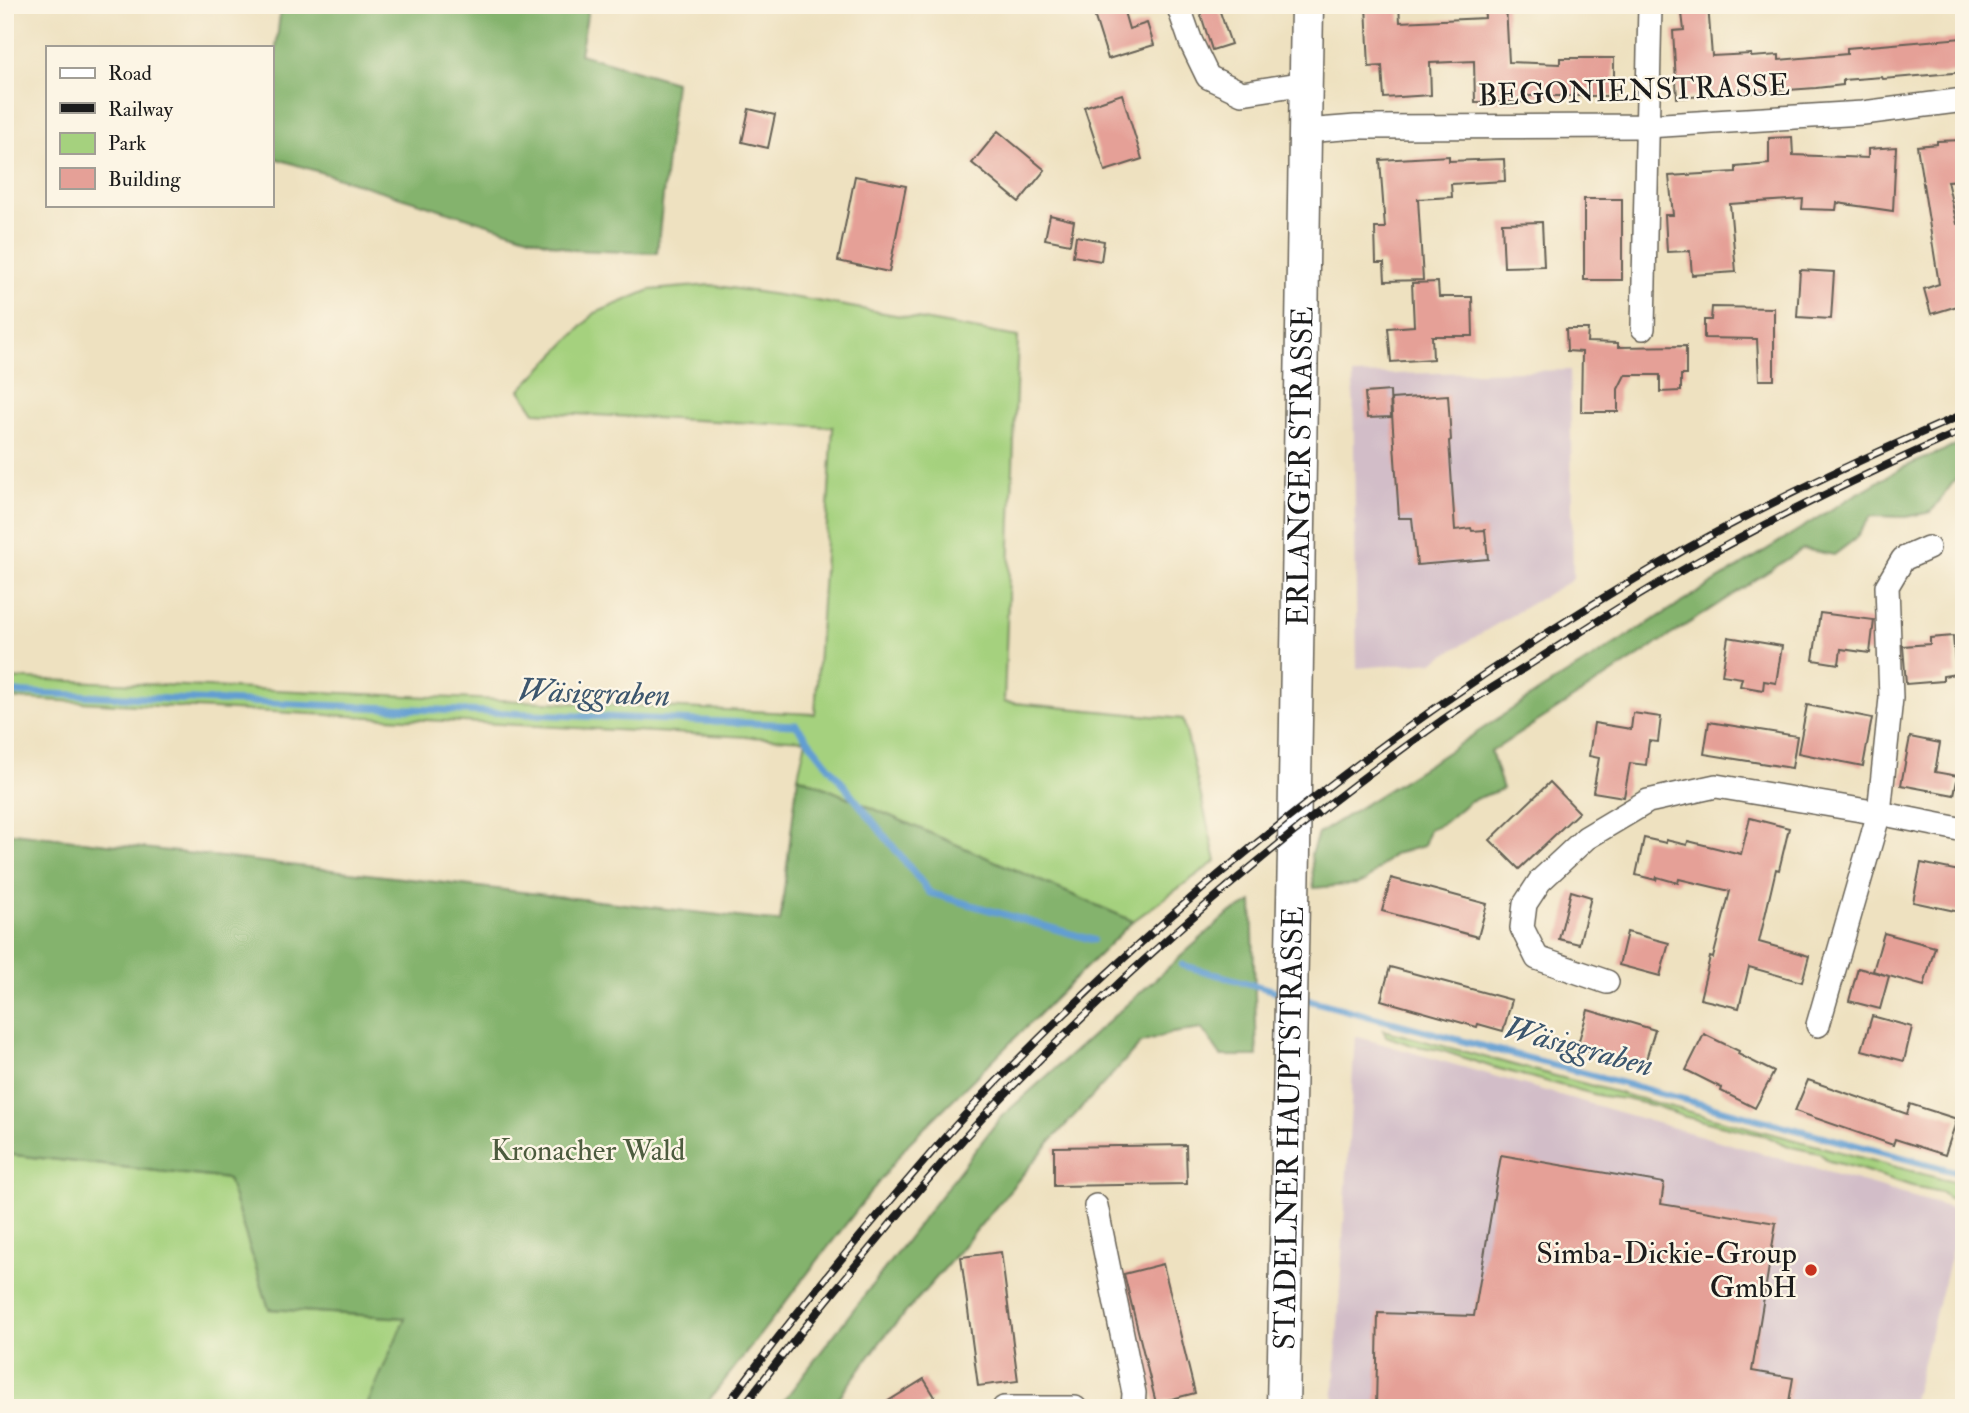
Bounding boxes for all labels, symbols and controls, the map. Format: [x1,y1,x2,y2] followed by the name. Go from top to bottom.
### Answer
[46,46,273,206] legend
[108,60,153,87] text: Road
[1477,67,1791,114] street label: BEGONIENSTRASSE
[108,96,174,123] text: Railway
[108,130,146,157] text: Park
[108,166,181,193] text: Building
[1279,306,1321,626] street label: ERLANGER STRASSE
[517,670,671,716] water label: Wäsiggraben
[1266,906,1312,1350] street label: STADELNER HAUPTSTRASSE
[1500,1008,1658,1086] water label: Wäsiggraben
[491,1132,686,1169] park label: Kronacher Wald
[1536,1235,1797,1306] place label: Simba-Dickie-Group GmbH
[1803,1262,1819,1278] marker: Simba-Dickie-Group GmbH

